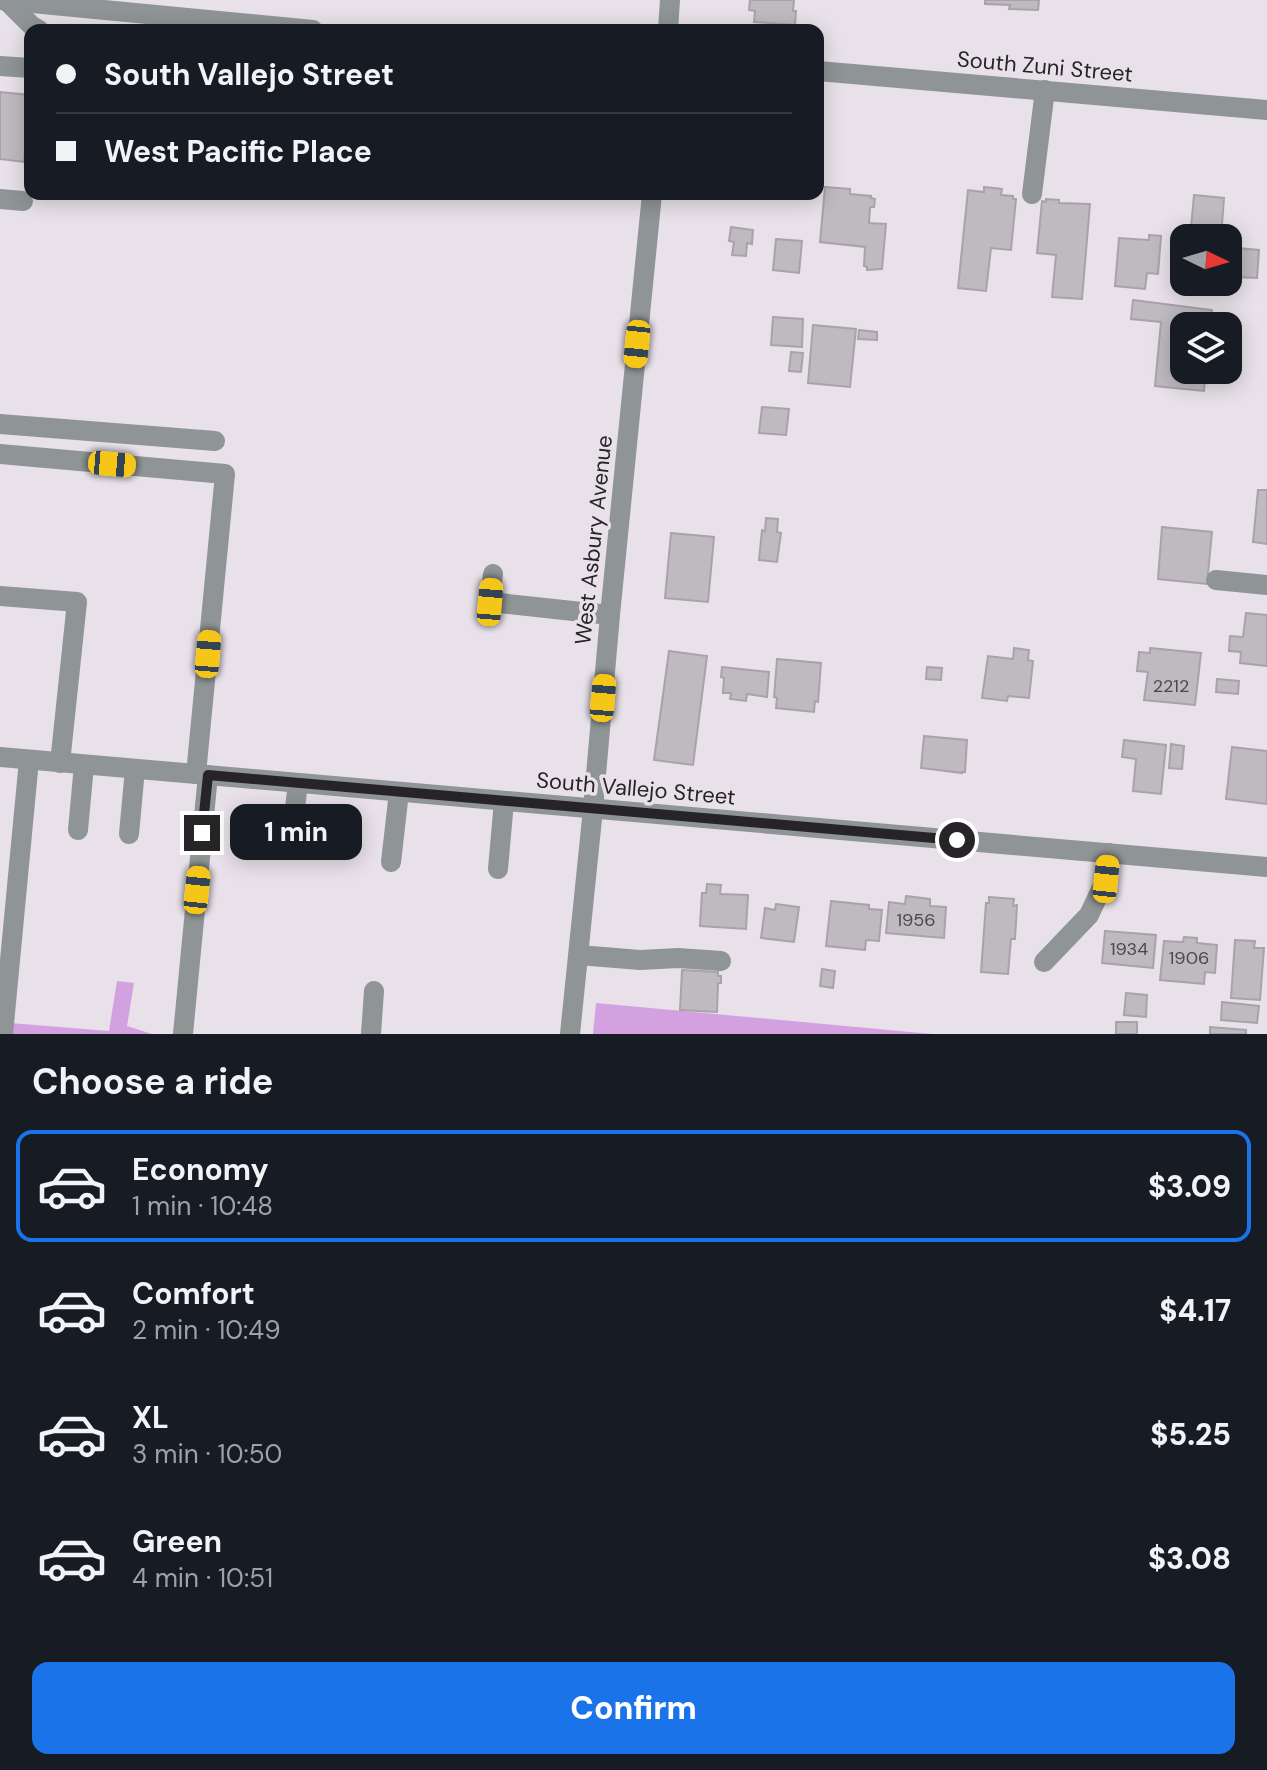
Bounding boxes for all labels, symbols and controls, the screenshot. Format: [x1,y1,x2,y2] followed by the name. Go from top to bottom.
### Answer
[956,44,1134,89] street label: South Zuni Street
[104,55,394,94] text: South Vallejo Street
[104,132,372,171] text: West Pacific Place
[1170,224,1242,296] north arrow
[1170,224,1242,384] map controls
[1170,312,1242,384] button: layers
[623,319,651,369] car
[568,434,619,646] street label: West Asbury Avenue
[87,450,137,478] car
[476,577,504,627] car
[194,629,222,679] car
[589,673,617,723] car
[1153,674,1189,698] house number: 2212
[535,765,737,812] street label: South Vallejo Street
[230,805,362,861] callout: 1 min
[184,815,220,851] route end
[264,815,328,849] text: 1 min
[939,822,975,858] route start
[1092,854,1120,904] car
[183,865,211,915] car
[896,908,936,932] house number: 1956
[1110,937,1148,961] house number: 1934
[1169,946,1209,970] house number: 1906
[32,1058,273,1105] text: Choose a ride
[36,1150,108,1222] icon: car
[132,1150,269,1189] text: Economy
[1148,1167,1231,1206] text: $3.09
[132,1189,273,1223] text: 1 min · 10:48
[36,1274,108,1346] icon: car
[132,1274,255,1313] text: Comfort
[1159,1291,1231,1330] text: $4.17
[132,1313,280,1347] text: 2 min · 10:49
[36,1398,108,1470] icon: car
[132,1398,169,1437] text: XL
[1150,1415,1231,1454] text: $5.25
[132,1437,282,1471] text: 3 min · 10:50
[36,1522,108,1594] icon: car
[132,1522,222,1561] text: Green
[1148,1539,1231,1578] text: $3.08
[132,1561,273,1595] text: 4 min · 10:51
[32,1662,1235,1754] button: Confirm

